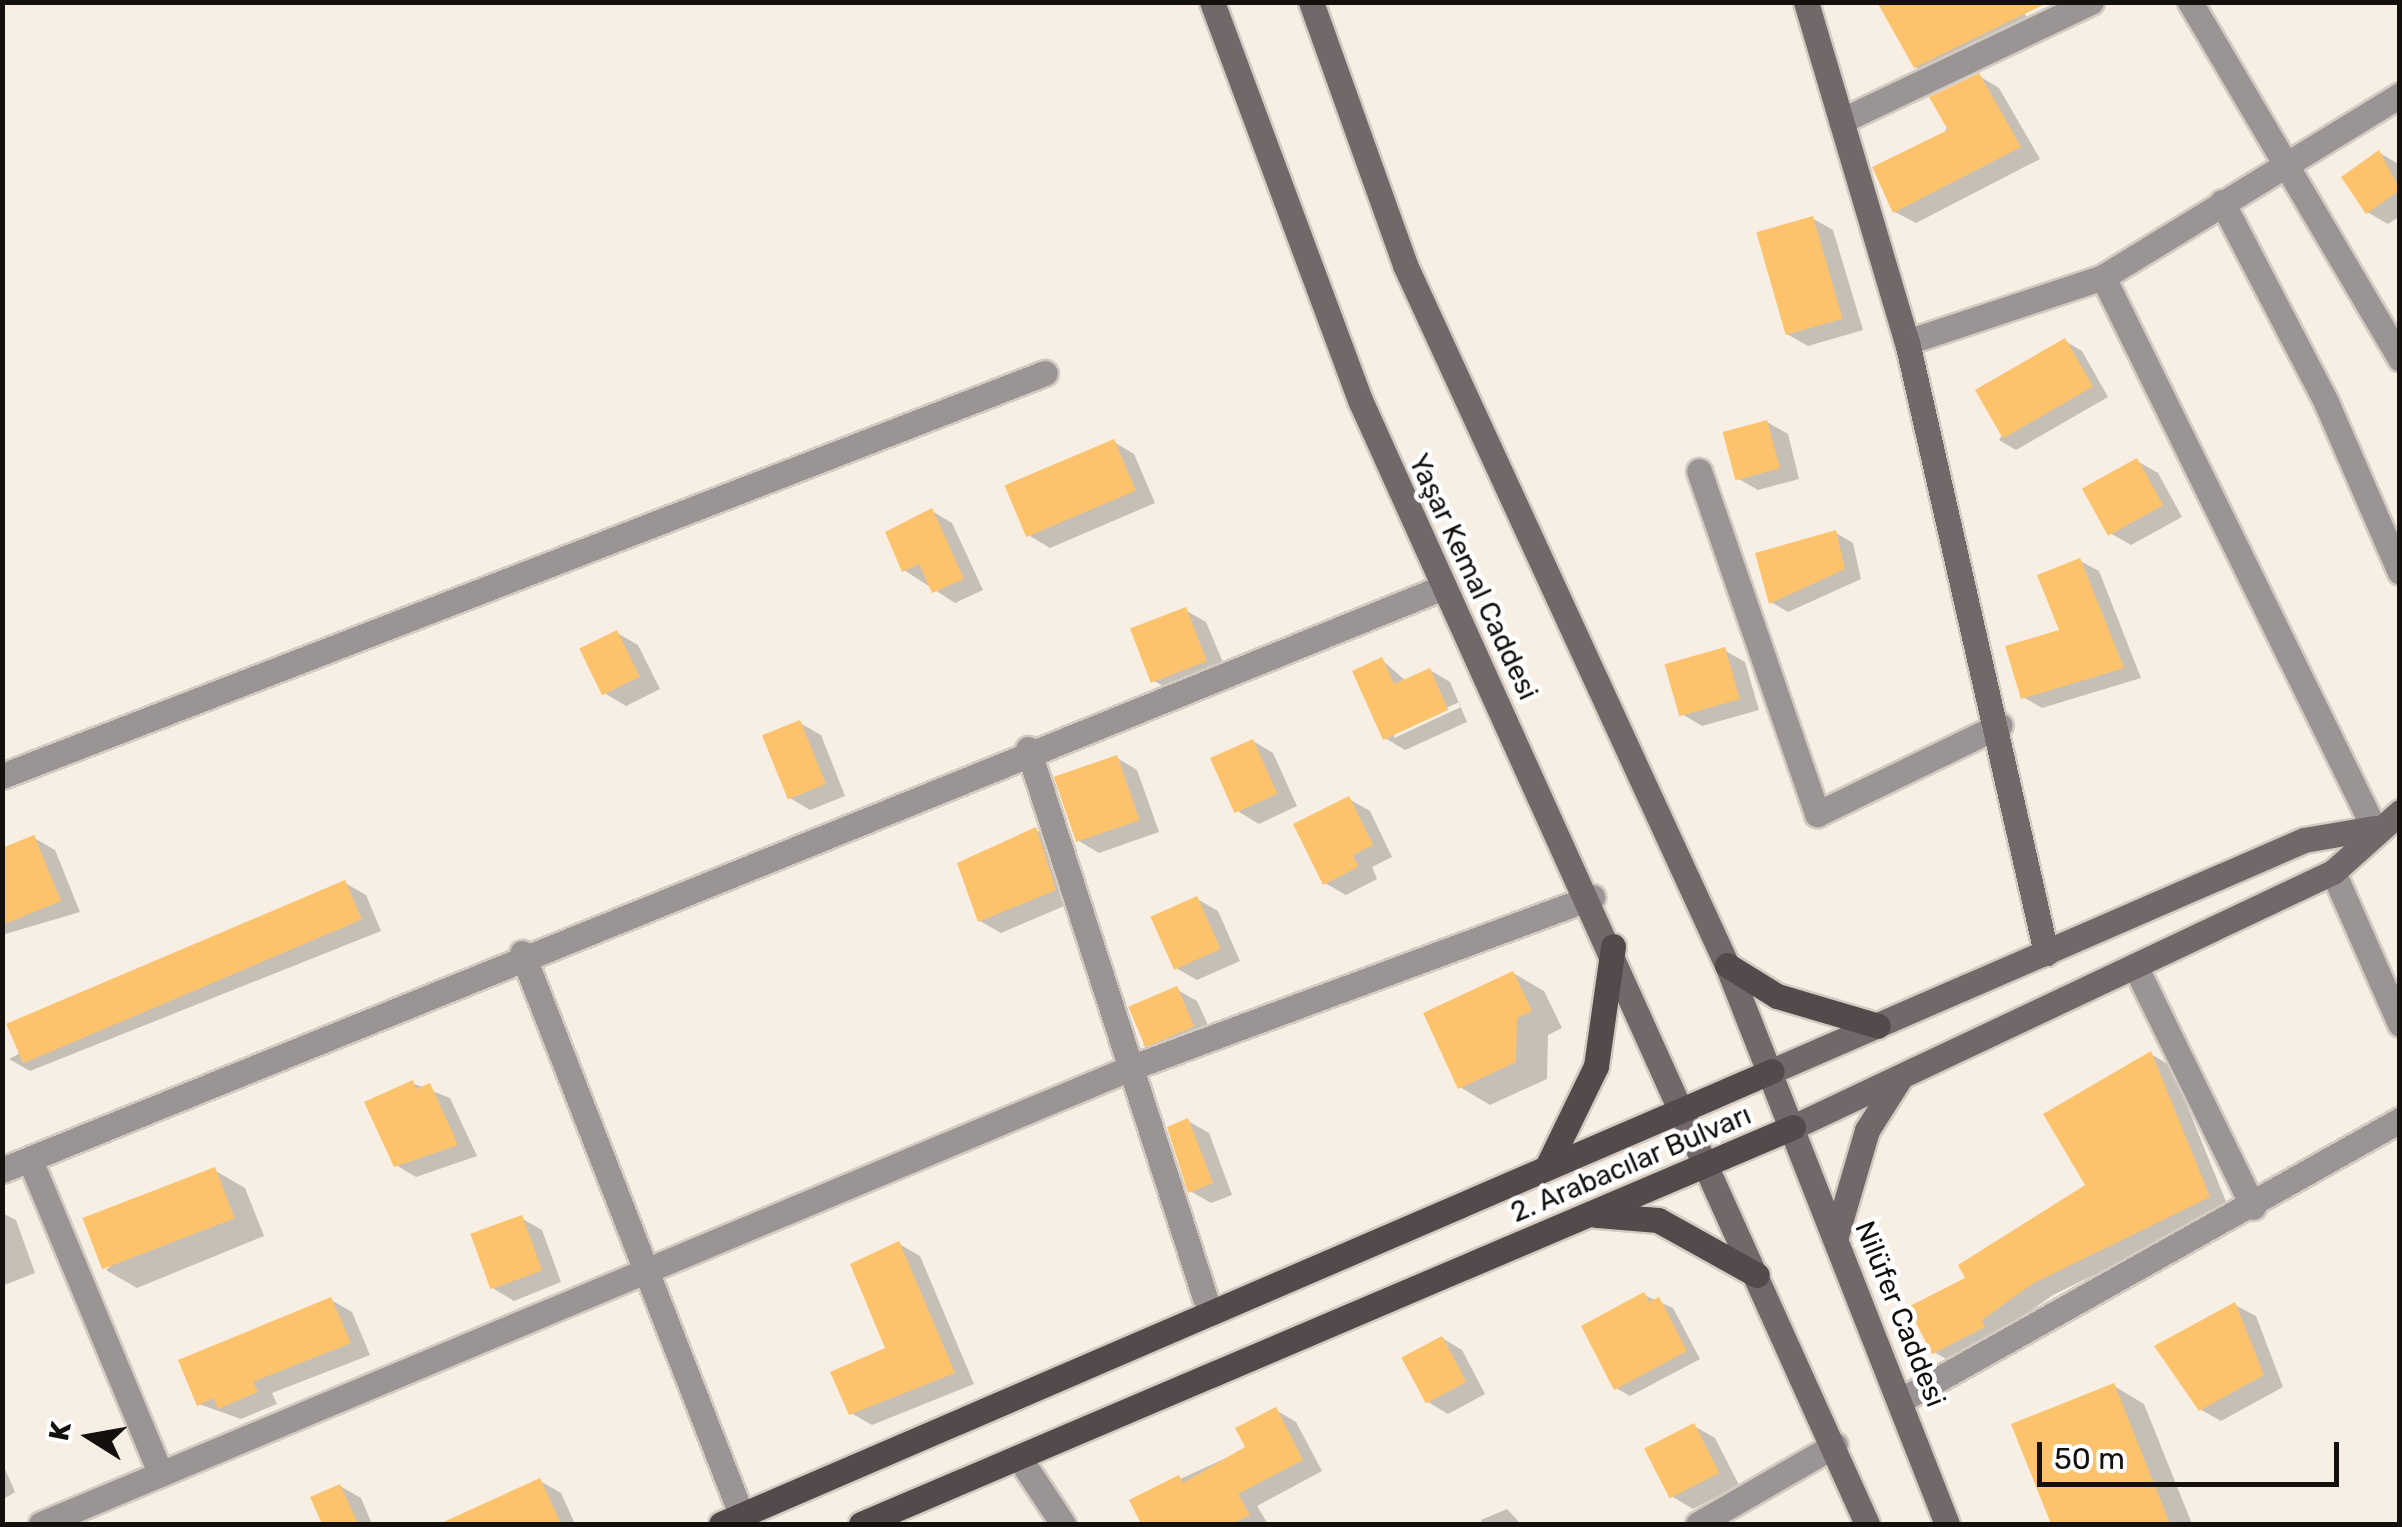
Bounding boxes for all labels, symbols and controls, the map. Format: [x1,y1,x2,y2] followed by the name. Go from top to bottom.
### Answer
[1401,448,1545,706] street label: Yaşar Kemal Caddesi
[1505,1098,1757,1230] street label: 2. Arabacılar Bulvarı
[1847,1216,1953,1412] street label: Nilüfer Caddesi
[40,1387,140,1487] north arrow
[42,1419,78,1443] text: K
[2042,1422,2344,1484] scale bar
[2054,1441,2125,1477] text: 50 m

